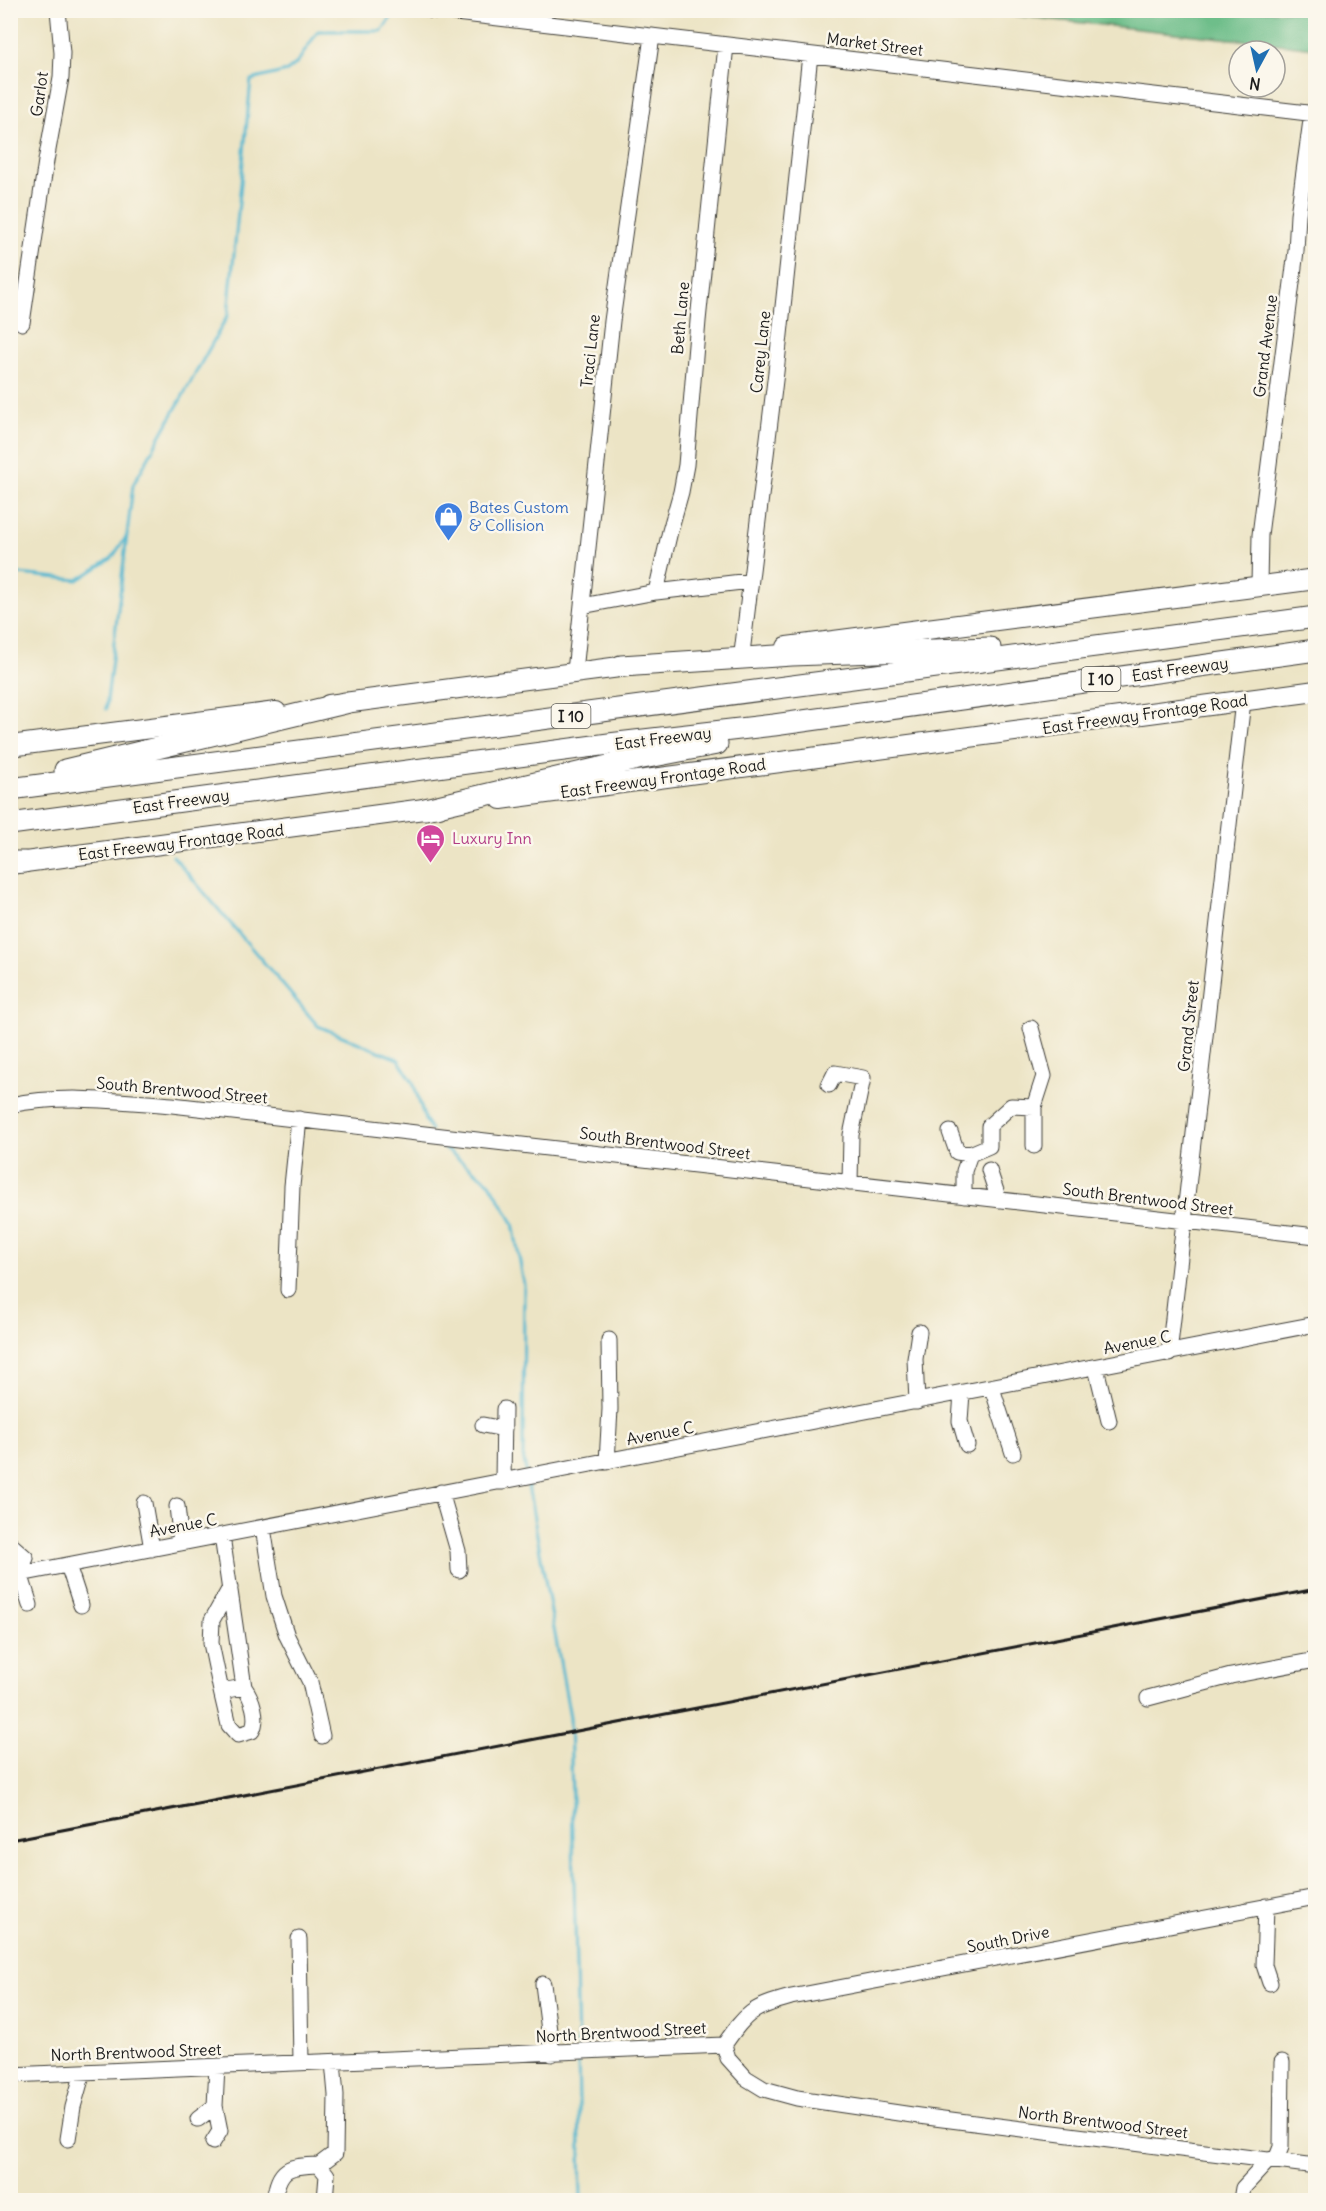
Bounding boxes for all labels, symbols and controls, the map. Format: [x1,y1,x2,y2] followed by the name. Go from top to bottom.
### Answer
[826,28,925,60] street label: Market Street
[1227,39,1287,99] north arrow
[26,70,52,118] street label: Garlot
[1248,73,1262,95] text: N
[667,281,693,355] street label: Beth Lane
[1249,294,1281,398] street label: Grand Avenue
[746,310,774,394] street label: Carey Lane
[576,313,604,389] street label: Traci Lane
[469,497,569,535] place label: Bates Custom & Collision
[432,500,464,542] shop icon: Bates Custom & Collision
[1130,652,1230,686] street label: East Freeway
[1082,667,1120,691] road number: I 10
[1041,690,1249,738] street label: East Freeway Frontage Road
[552,704,590,728] road number: I 10
[614,722,712,754] street label: East Freeway
[559,754,767,802] street label: East Freeway Frontage Road
[131,784,231,818] street label: East Freeway
[77,819,285,865] street label: East Freeway Frontage Road
[415,822,447,864] hotel icon: Luxury Inn
[452,828,532,848] place label: Luxury Inn
[1173,978,1203,1073] street label: Grand Street
[96,1073,269,1108] street label: South Brentwood Street
[579,1123,752,1163] street label: South Brentwood Street
[1062,1179,1235,1219] street label: South Brentwood Street
[1102,1326,1172,1358] street label: Avenue C
[625,1417,695,1449] street label: Avenue C
[148,1509,218,1541] street label: Avenue C
[965,1921,1051,1957] street label: South Drive
[535,2018,708,2046] street label: North Brentwood Street
[50,2039,222,2065] street label: North Brentwood Street
[1017,2102,1190,2142] street label: North Brentwood Street

